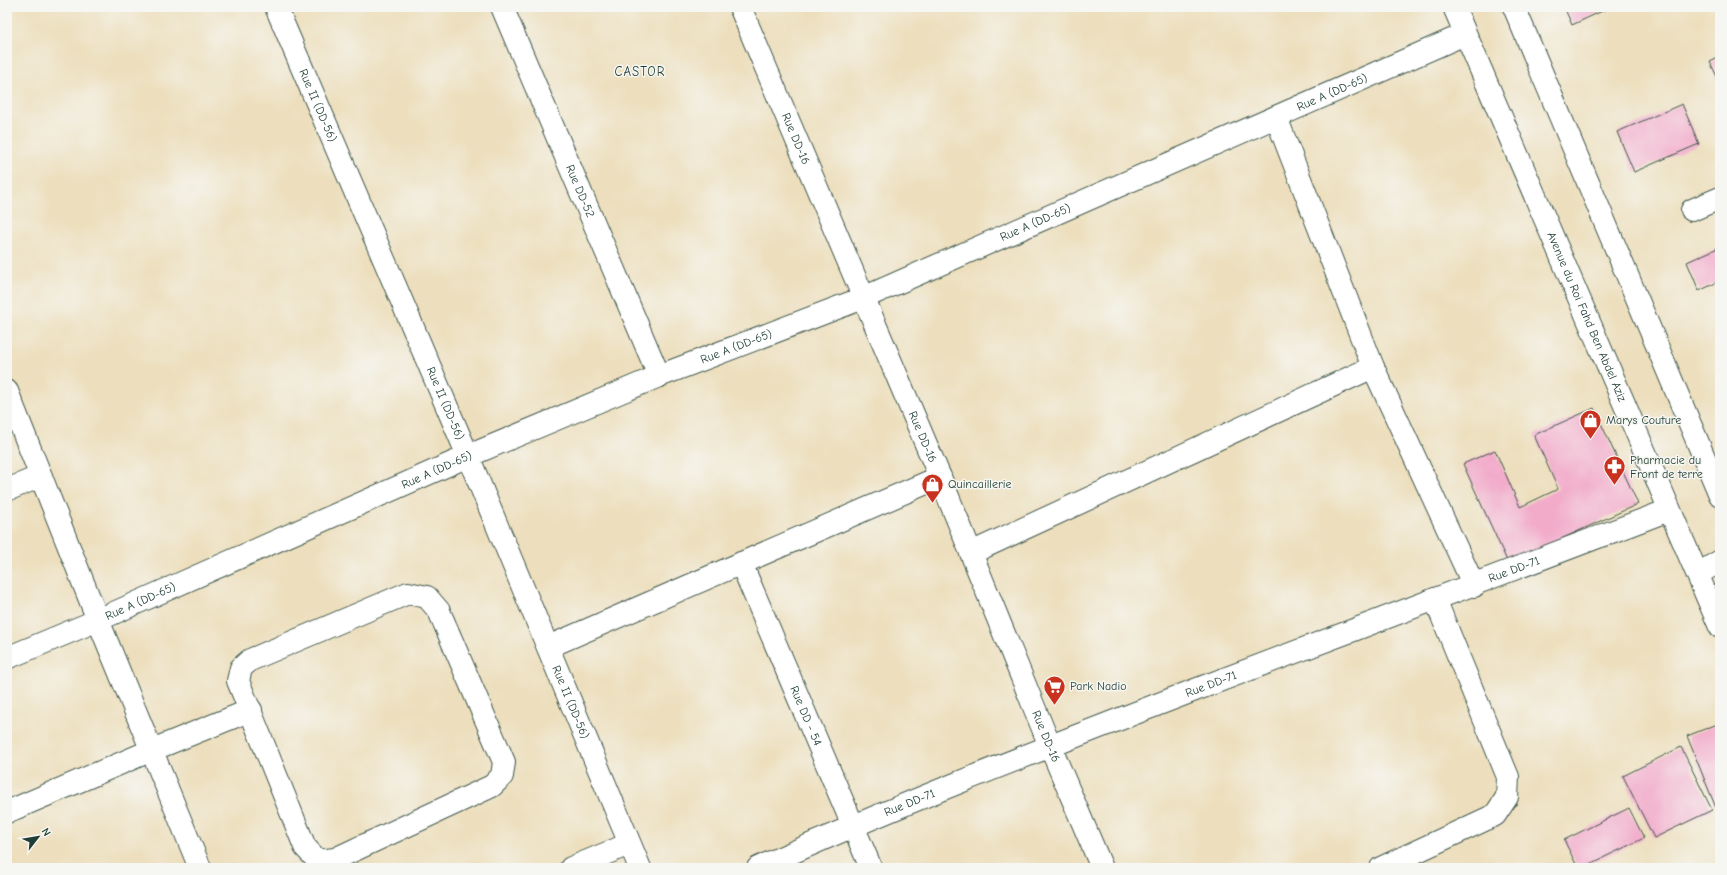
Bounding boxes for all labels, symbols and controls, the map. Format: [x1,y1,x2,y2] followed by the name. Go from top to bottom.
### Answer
[615,64,665,79] district label: CASTOR
[296,67,340,144] street label: Rue II (DD-56)
[1295,71,1370,114] street label: Rue A (DD-65)
[779,111,813,166] street label: Rue DD-16
[563,162,598,220] street label: Rue DD-52
[998,201,1073,244] street label: Rue A (DD-65)
[1544,230,1630,404] street label: Avenue du Roi Fahd Ben Abdel Aziz
[698,326,774,367] street label: Rue A (DD-65)
[424,365,467,442] street label: Rue II (DD-56)
[1578,407,1604,440] shop icon: Marys Couture
[906,409,940,465] street label: Rue DD-16
[1606,413,1681,427] place label: Marys Couture
[399,448,474,492] street label: Rue A (DD-65)
[1630,453,1703,481] place label: Pharmacie du Front de terre
[1601,454,1627,487] pharmacy icon: Pharmacie du Front de terre
[919,471,945,504] shop icon: Quincaillerie
[948,477,1011,491] place label: Quincaillerie
[1486,553,1542,585] street label: Rue DD-71
[103,579,178,623] street label: Rue A (DD-65)
[549,663,592,741] street label: Rue II (DD-56)
[1183,668,1239,700] street label: Rue DD-71
[1041,673,1067,706] supermarket icon: Park Nadio
[1070,679,1127,693] place label: Park Nadio
[787,684,825,748] street label: Rue DD - 54
[1029,708,1063,764] street label: Rue DD-16
[882,786,937,819] street label: Rue DD-71
[18,817,58,857] north arrow
[39,826,54,839] text: N

